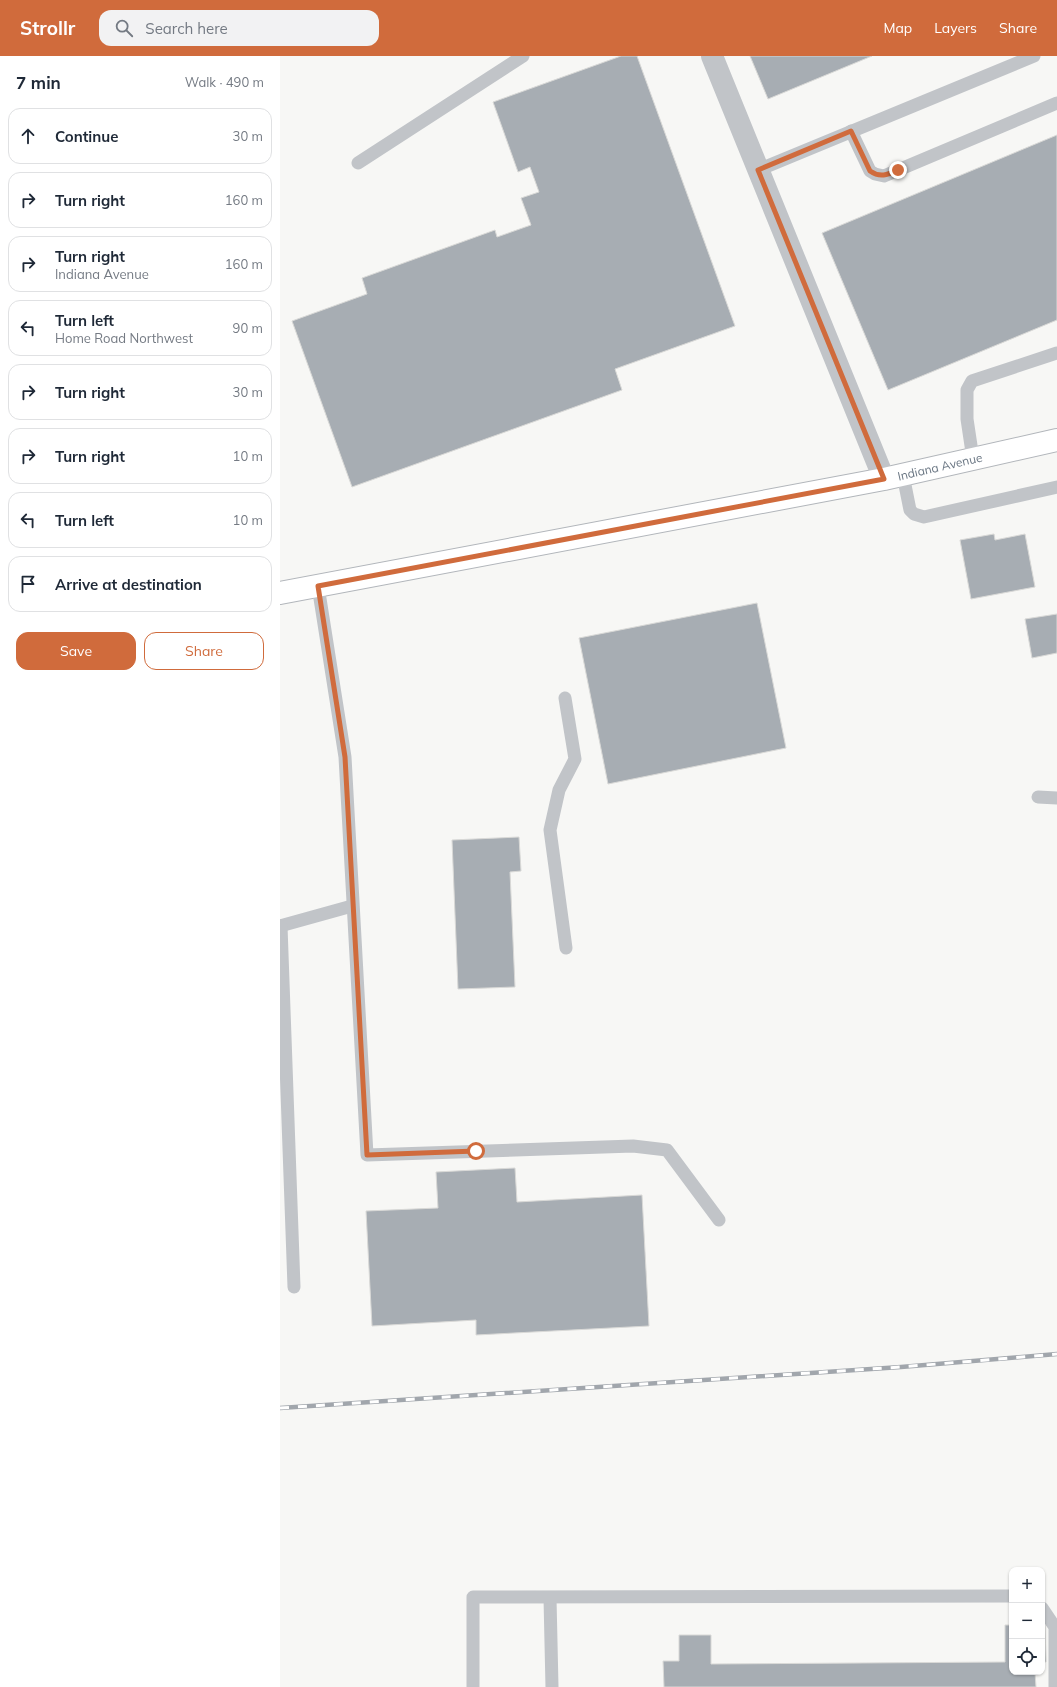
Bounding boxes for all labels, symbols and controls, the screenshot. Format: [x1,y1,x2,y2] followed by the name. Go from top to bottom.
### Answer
[99,10,379,46] search box
[20,16,75,40] text: Strollr
[113,17,135,39] icon: search
[145,19,228,38] text: Search here
[883,19,912,37] text: Map
[934,19,977,37] text: Layers
[999,19,1037,37] text: Share
[16,72,61,93] text: 7 min
[185,74,264,90] text: Walk · 490 m
[17,125,39,147] icon: ahead
[55,127,118,146] text: Continue
[233,128,263,144] text: 30 m
[889,161,907,179] route end
[17,189,39,211] icon: right
[55,191,125,210] text: Turn right
[225,192,263,208] text: 160 m
[55,247,125,266] text: Turn right
[17,253,39,275] icon: right
[225,256,263,272] text: 160 m
[55,266,149,282] text: Indiana Avenue
[55,311,114,330] text: Turn left
[17,317,39,339] icon: left
[233,320,263,336] text: 90 m
[55,330,193,346] text: Home Road Northwest
[17,381,39,403] icon: right
[55,383,125,402] text: Turn right
[233,384,263,400] text: 30 m
[17,445,39,467] icon: right
[55,447,125,466] text: Turn right
[233,448,263,464] text: 10 m
[896,449,984,484] street label: Indiana Avenue
[17,509,39,531] icon: left
[55,511,114,530] text: Turn left
[233,512,263,528] text: 10 m
[17,573,39,595] icon: arrive
[55,575,202,594] text: Arrive at destination
[16,632,136,670] button: Save
[144,632,264,670] button: Share
[467,1142,485,1160] route start
[1009,1567,1045,1675] map controls
[1009,1567,1045,1603] button: +
[1009,1603,1045,1639] button: −
[1009,1639,1045,1675] button: locate

